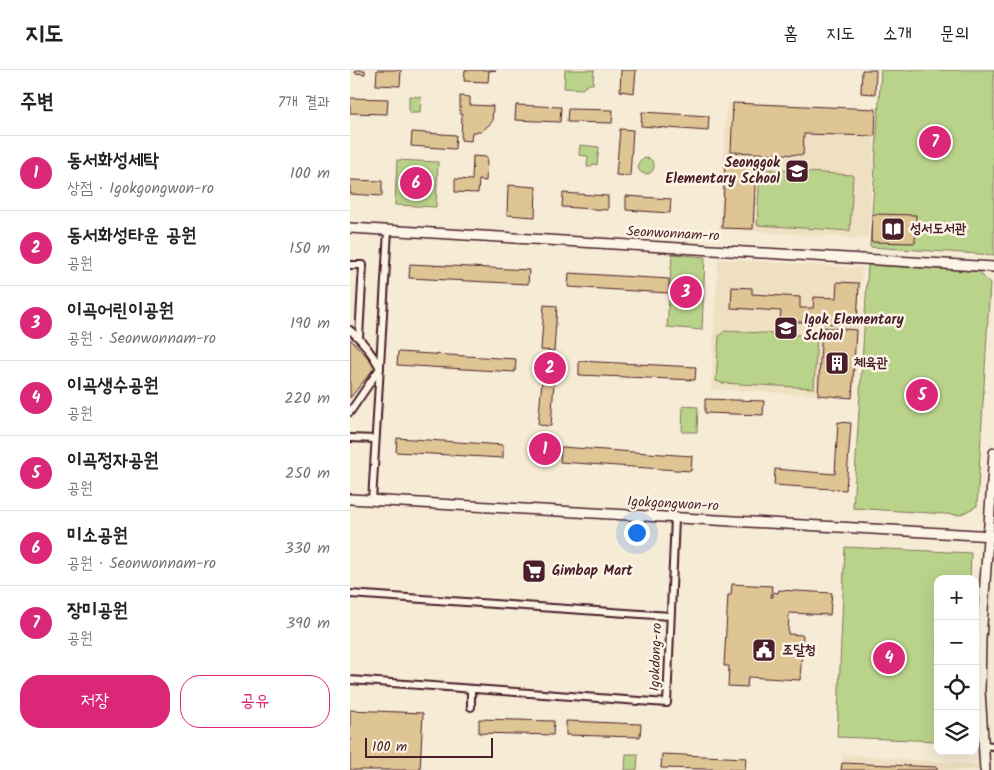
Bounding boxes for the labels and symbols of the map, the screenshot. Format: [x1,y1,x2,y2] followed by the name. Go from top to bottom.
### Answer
[919,123,951,161] pin: 7
[666,152,781,190] place label: Seonggok Elementary School
[784,158,810,184] school or university icon: Seonggok Elementary School
[400,164,432,202] pin: 6
[880,216,906,242] library icon: 성서도서관
[910,218,967,240] place label: 성서도서관
[626,221,720,247] street label: Seonwonnam-ro
[670,273,702,311] pin: 3
[804,309,905,347] place label: Igok Elementary School
[773,315,799,341] school or university icon: Igok Elementary School
[534,349,566,387] pin: 2
[824,350,850,376] building icon: 체육관
[853,352,889,374] place label: 체육관
[906,376,938,414] pin: 5
[529,430,561,468] pin: 1
[627,491,719,517] street label: Igokgongwon-ro
[624,520,650,546] your location
[521,558,547,584] supermarket icon: Gimbap Mart
[552,560,633,582] place label: Gimbap Mart
[644,622,668,692] street label: Igokdong-ro
[751,637,777,663] public building icon: 조달청
[782,639,816,661] place label: 조달청
[873,639,905,677] pin: 4
[365,735,492,758] scale bar

